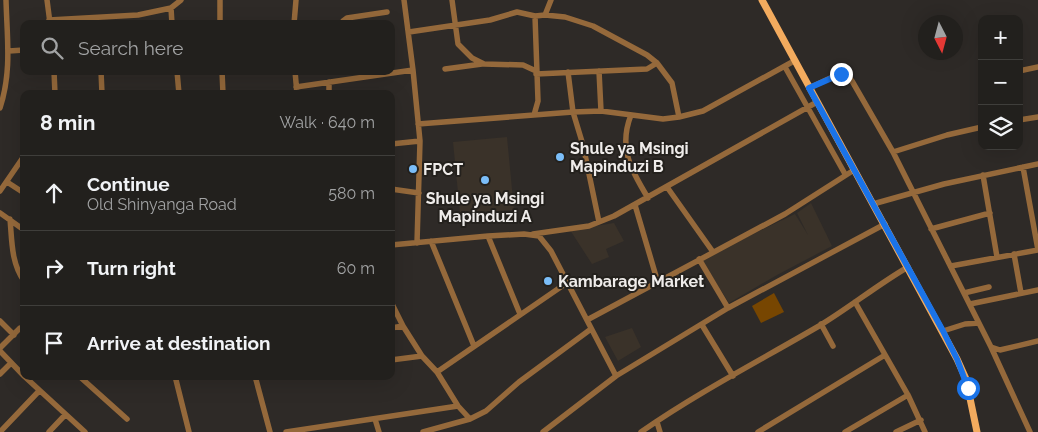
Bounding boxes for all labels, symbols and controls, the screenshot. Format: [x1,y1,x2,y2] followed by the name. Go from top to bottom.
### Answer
[918,15,963,60] north arrow
[978,15,1023,150] map controls
[978,15,1023,60] button: +
[20,20,395,75] search box
[38,34,66,62] icon: search
[78,37,184,59] text: Search here
[978,60,1023,105] button: −
[830,63,853,86] route end
[978,105,1023,150] button: layers
[40,110,95,135] text: 8 min
[279,113,375,132] text: Walk · 640 m
[570,139,689,176] place label: Shule ya Msingi Mapinduzi B
[554,151,566,163] marker: Shule ya Msingi Mapinduzi B
[423,160,463,179] place label: FPCT
[407,163,419,175] marker: FPCT
[87,173,170,195] text: Continue
[479,174,491,186] marker: Shule ya Msingi Mapinduzi A
[40,179,68,207] icon: ahead
[328,184,375,203] text: 580 m
[426,189,544,226] place label: Shule ya Msingi Mapinduzi A
[87,195,237,214] text: Old Shinyanga Road
[40,254,68,282] icon: right
[87,257,176,279] text: Turn right
[337,259,375,278] text: 60 m
[558,272,704,291] place label: Kambarage Market
[542,275,554,287] marker: Kambarage Market
[40,329,68,357] icon: arrive
[87,332,271,354] text: Arrive at destination
[957,377,980,400] route start

